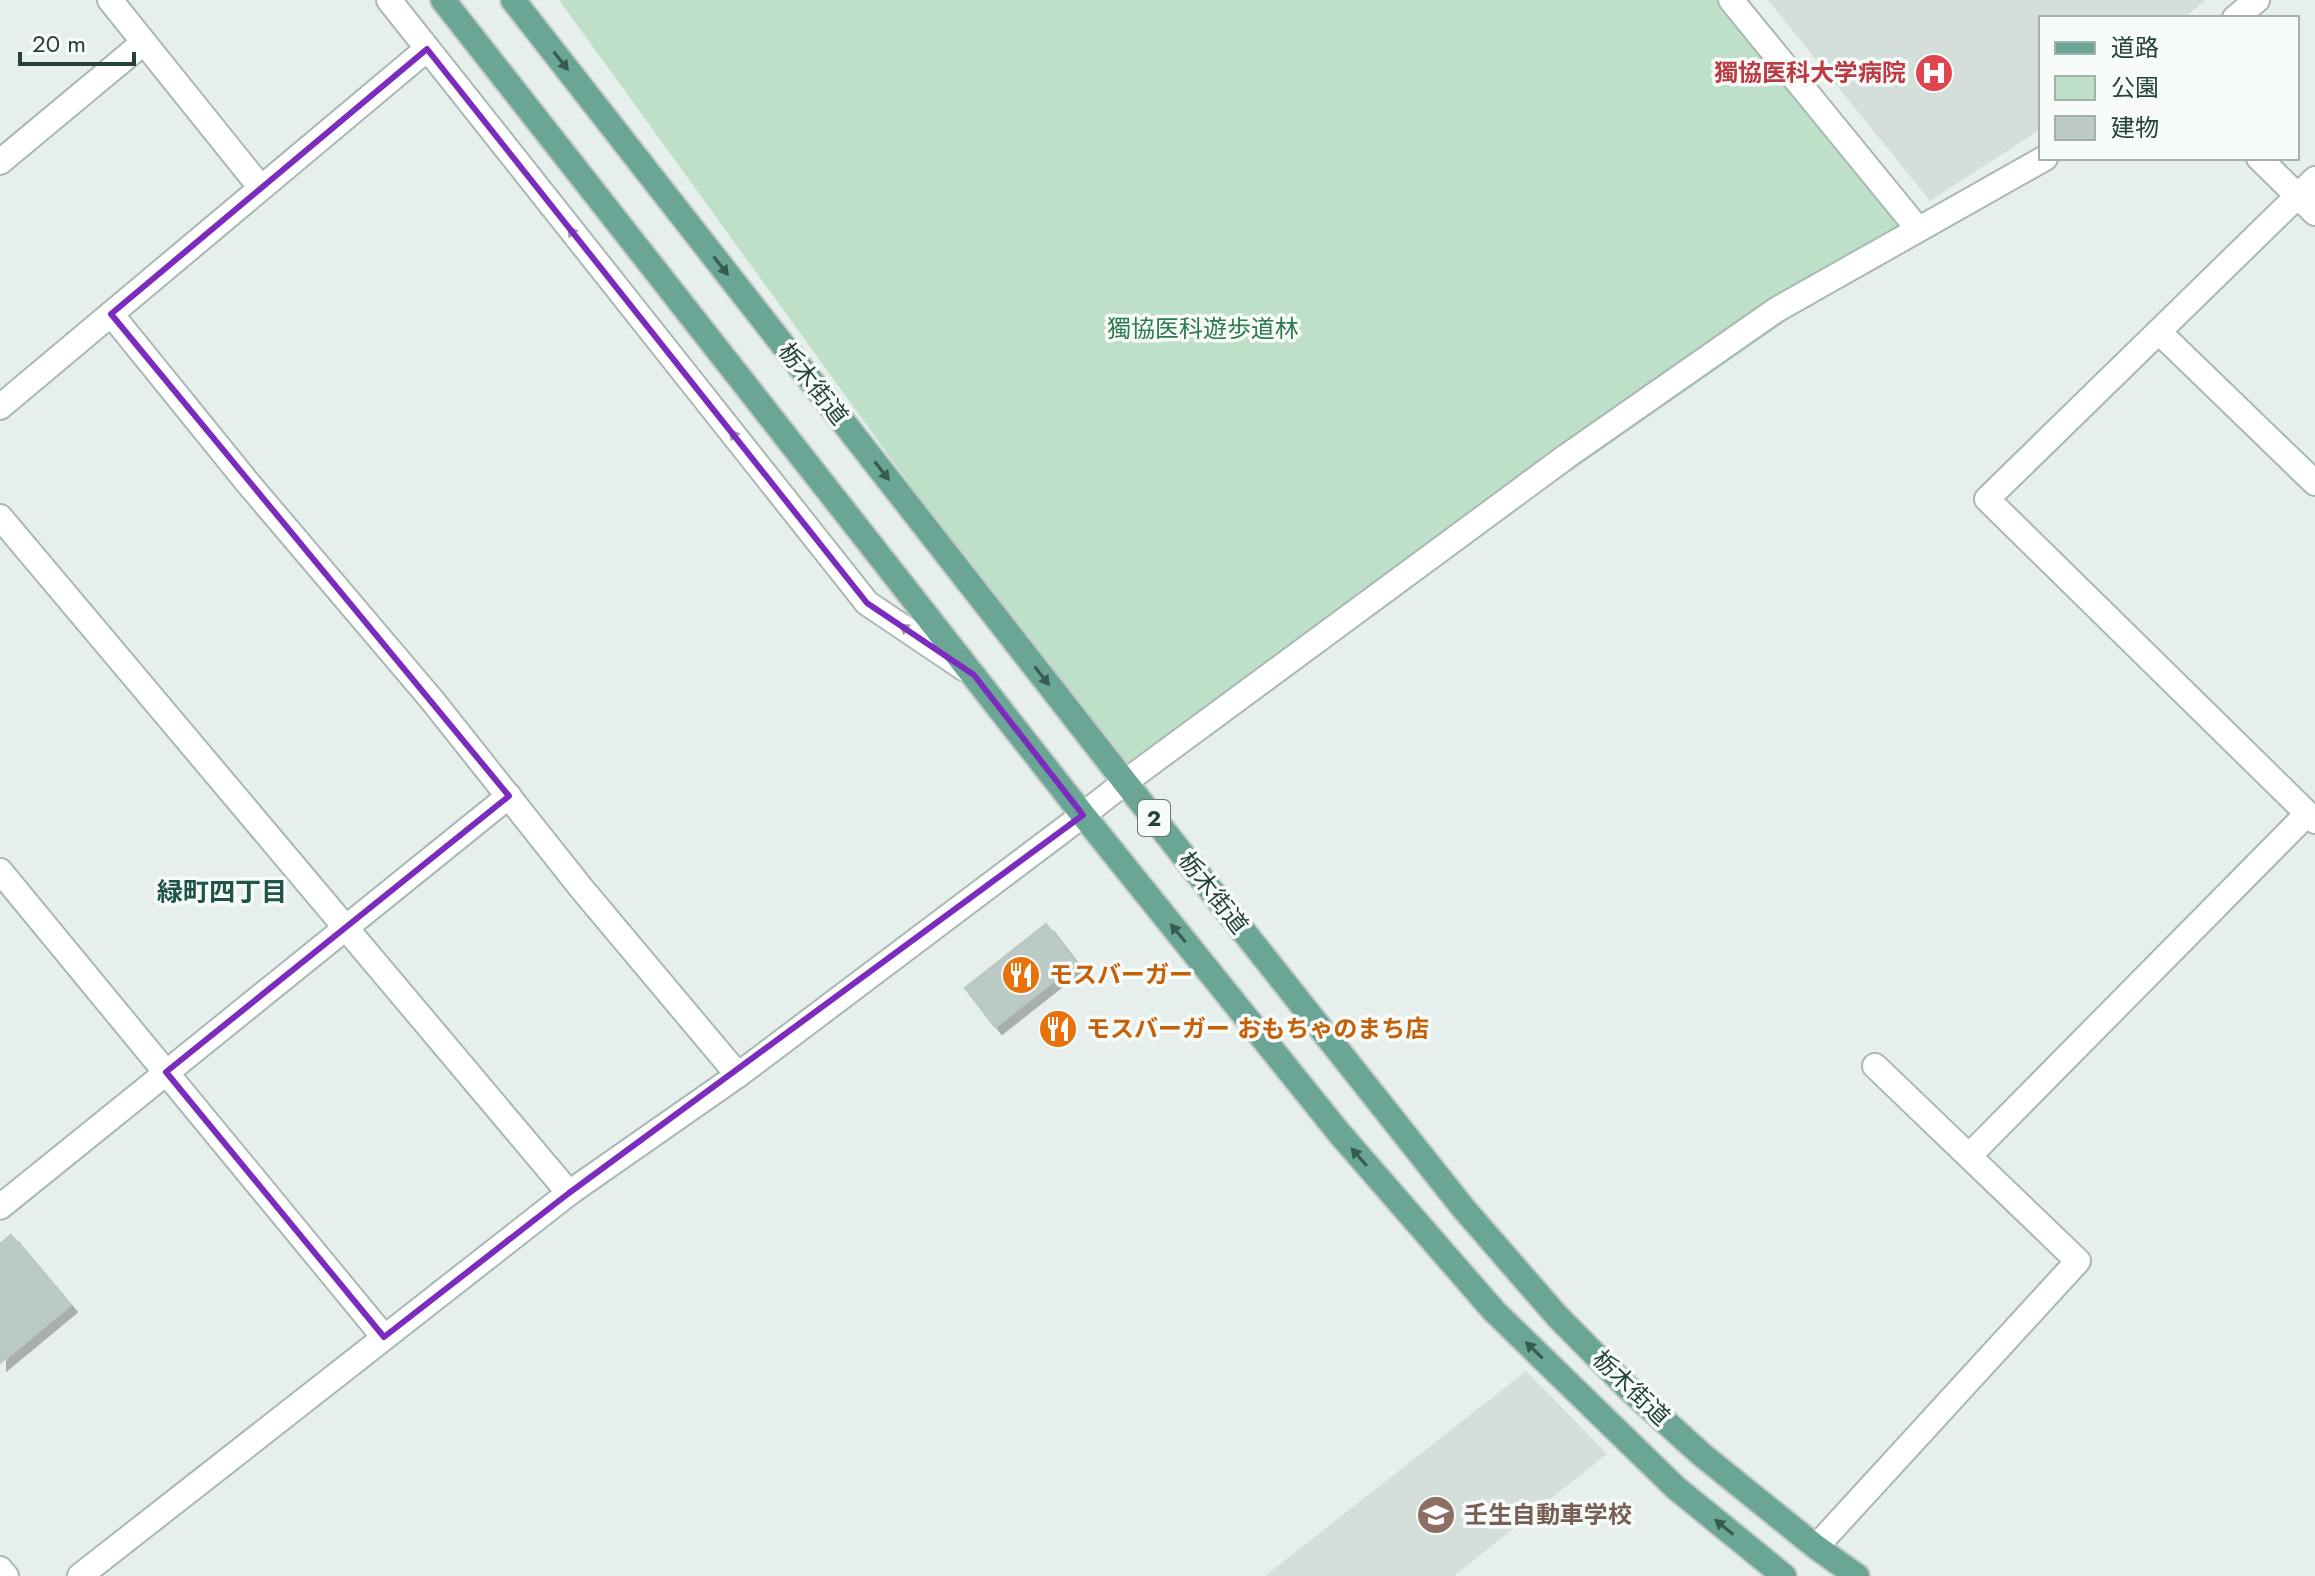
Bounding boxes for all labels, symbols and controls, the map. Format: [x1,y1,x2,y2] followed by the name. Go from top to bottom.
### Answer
[20,16,134,66] scale bar
[2039,16,2299,160] legend
[32,26,86,61] text: 20 m
[2111,30,2159,65] text: 道路
[553,51,569,71] one-way arrow
[1913,52,1955,94] hospital icon: 獨協医科大学病院
[1714,55,1906,90] place label: 獨協医科大学病院
[2111,70,2159,105] text: 公園
[2111,110,2159,145] text: 建物
[567,226,584,246] one-way arrow
[713,256,729,276] one-way arrow
[1107,311,1299,346] park label: 獨協医科遊歩道林
[770,335,857,432] street label: 栃木街道
[729,429,745,449] one-way arrow
[873,461,889,481] one-way arrow
[898,624,920,639] one-way arrow
[1033,666,1049,686] one-way arrow
[1138,800,1170,836] road number: 2
[1170,844,1257,941] street label: 栃木街道
[157,873,287,911] district label: 緑町四丁目
[1170,923,1187,943] one-way arrow
[1000,954,1042,996] restaurant icon: モスバーガー
[1049,957,1193,992] place label: モスバーガー
[1037,1008,1079,1050] restaurant icon: モスバーガー おもちゃのまち店
[1086,1011,1429,1046] place label: モスバーガー おもちゃのまち店
[1351,1147,1369,1167] one-way arrow
[1525,1341,1544,1360] one-way arrow
[1585,1342,1678,1434] street label: 栃木街道
[1415,1494,1457,1536] school or university icon: 壬生自動車学校
[1464,1497,1632,1532] place label: 壬生自動車学校
[1714,1519,1734,1536] one-way arrow

